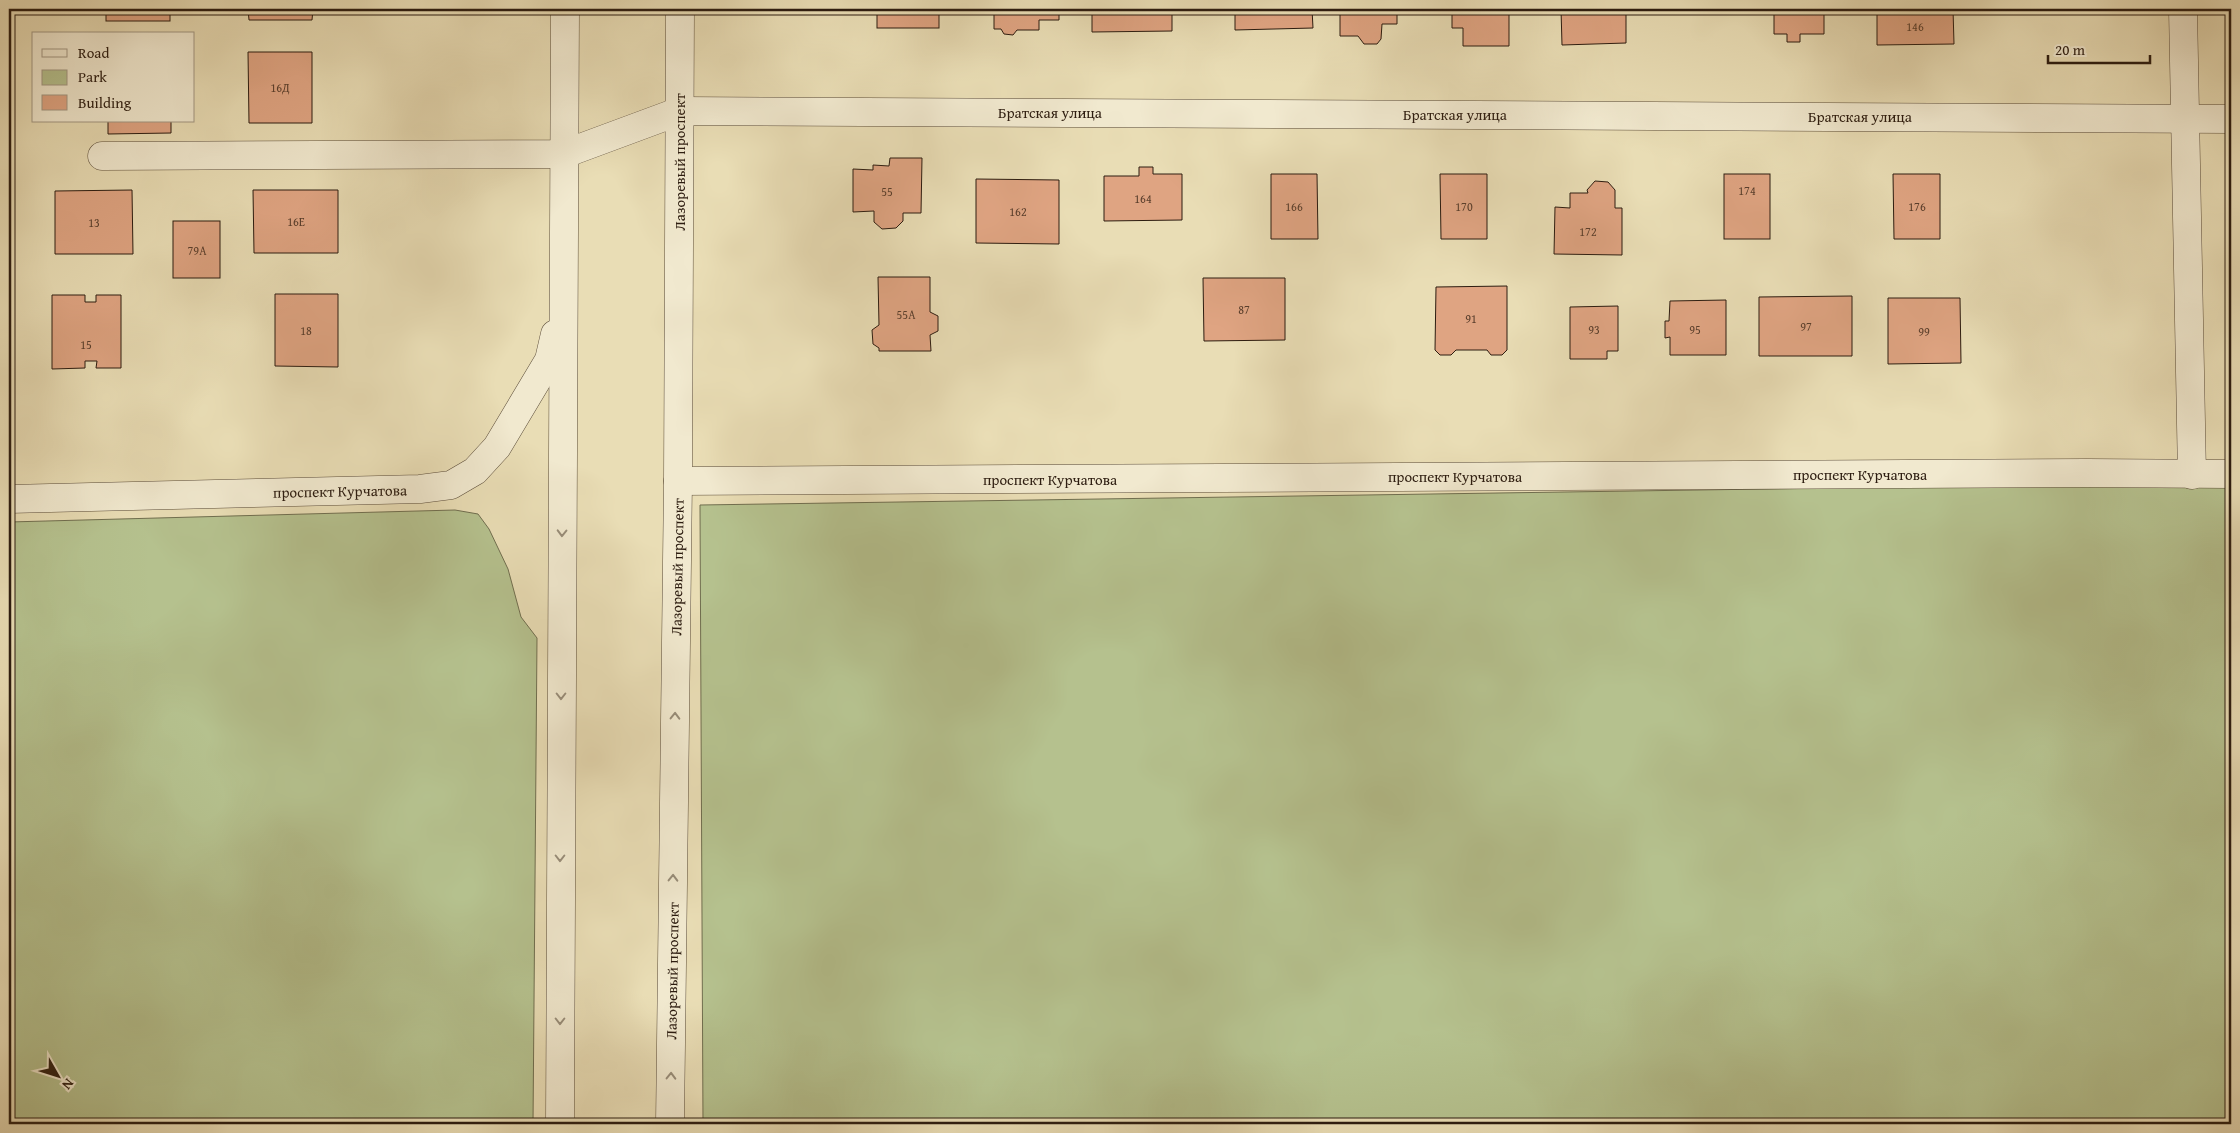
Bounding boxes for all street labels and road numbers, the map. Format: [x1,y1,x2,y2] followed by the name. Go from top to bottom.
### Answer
[669,93,690,231] street label: Лазоревый проспект
[998,102,1103,123] street label: Братская улица
[1403,104,1508,125] street label: Братская улица
[1808,106,1913,127] street label: Братская улица
[1793,464,1928,485] street label: проспект Курчатова
[1388,466,1523,487] street label: проспект Курчатова
[983,469,1118,490] street label: проспект Курчатова
[273,479,408,503] street label: проспект Курчатова
[665,497,689,636] street label: Лазоревый проспект
[660,901,684,1040] street label: Лазоревый проспект

